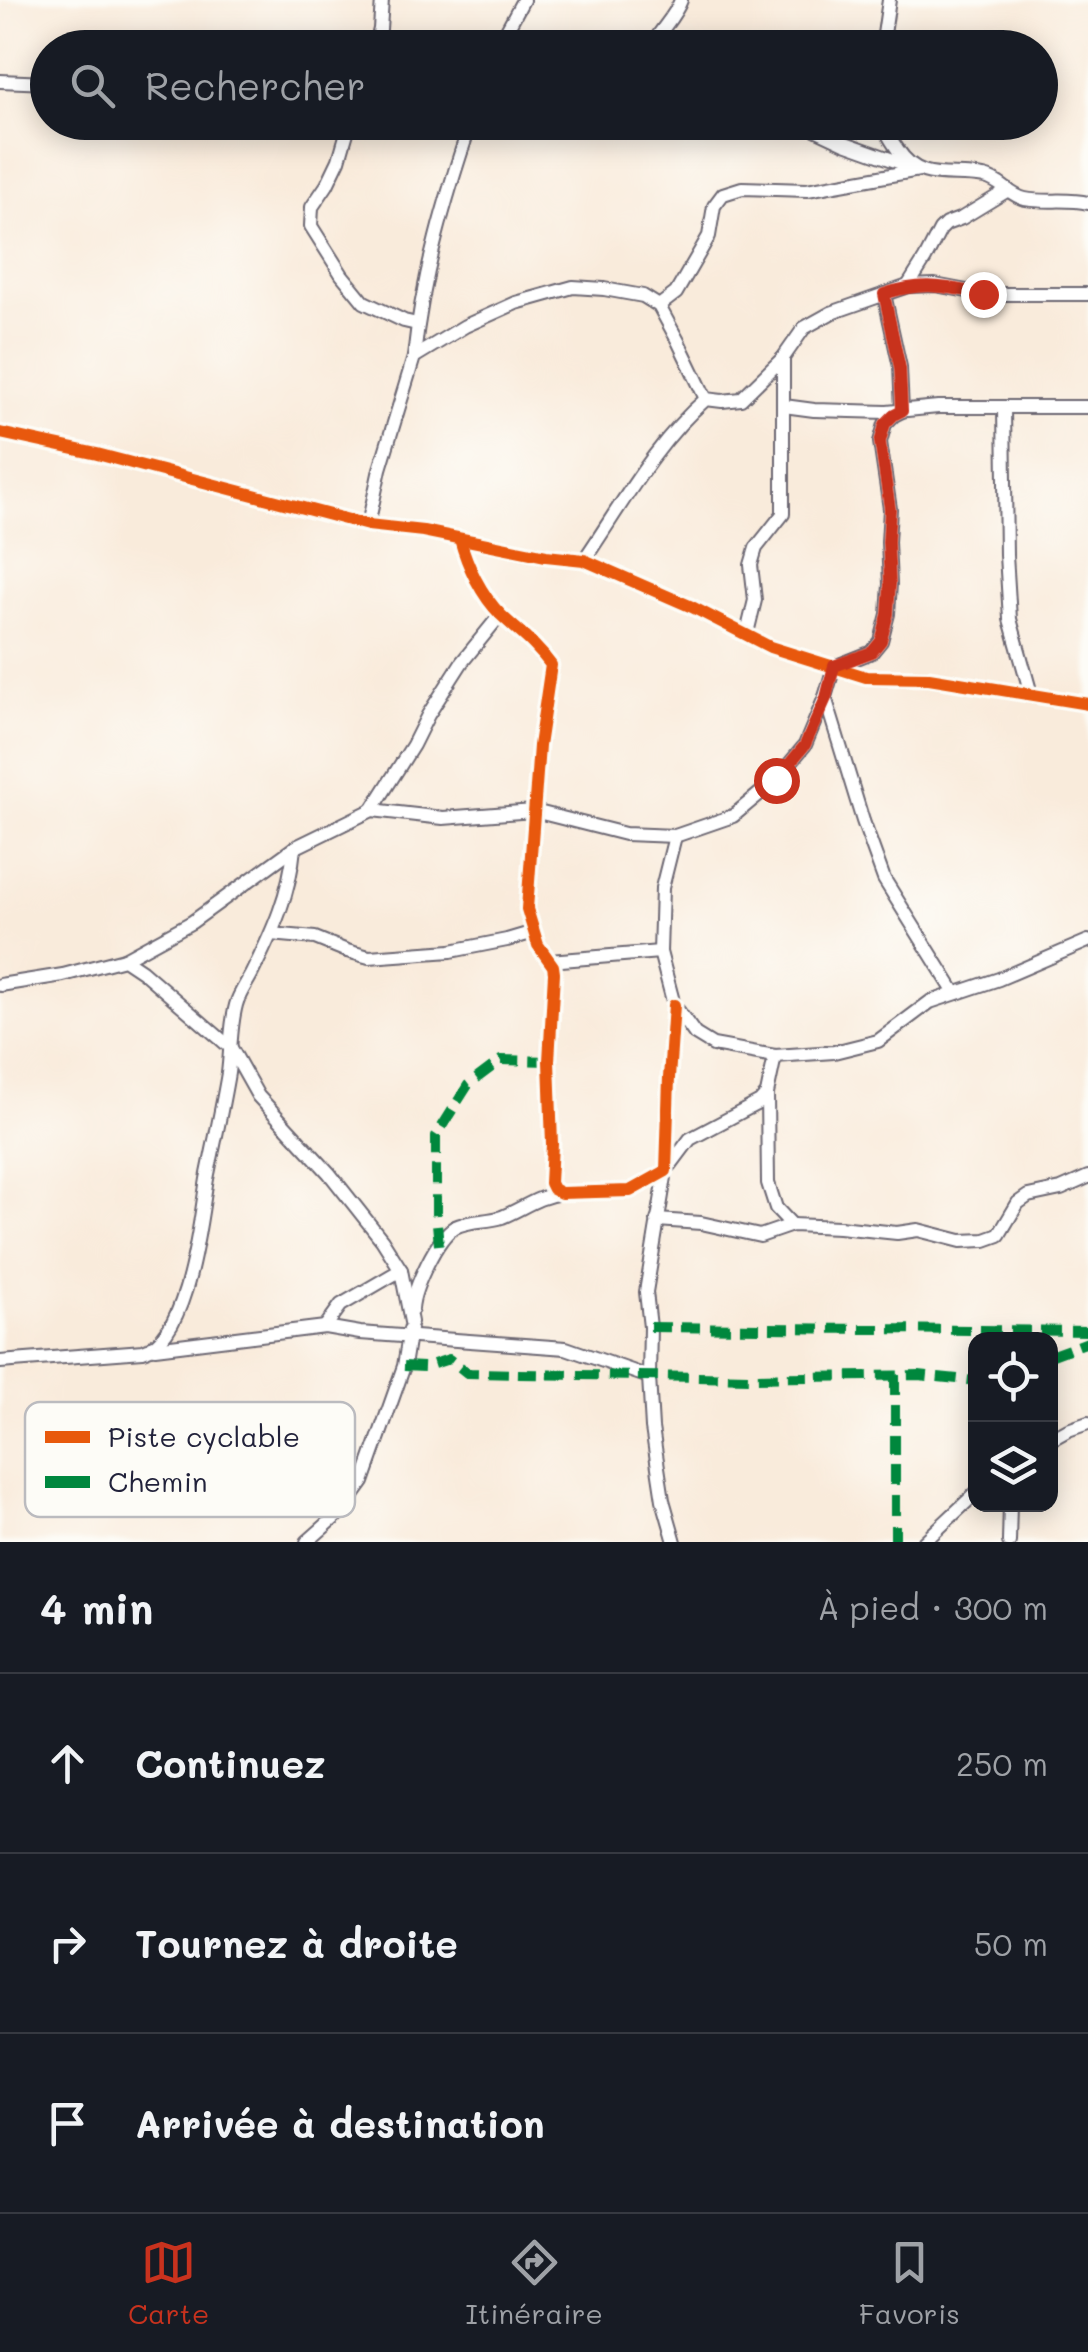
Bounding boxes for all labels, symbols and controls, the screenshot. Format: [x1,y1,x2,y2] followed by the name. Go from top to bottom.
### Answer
[30,30,1058,140] search box
[65,58,120,113] icon: search
[145,60,366,110] text: Rechercher
[961,272,1007,318] route end
[754,758,800,804] route start
[968,1332,1058,1512] map controls
[968,1332,1058,1422] button: locate
[25,1402,355,1517] legend
[108,1418,300,1454] text: Piste cyclable
[968,1422,1058,1512] button: layers
[108,1463,208,1499] text: Chemin
[40,1580,153,1635] text: 4 min
[818,1586,1048,1628] text: À pied · 300 m
[40,1736,95,1791] icon: ahead
[135,1738,326,1788] text: Continuez
[956,1742,1048,1784] text: 250 m
[40,1916,95,1971] icon: right
[135,1918,458,1968] text: Tournez à droite
[974,1922,1048,1964] text: 50 m
[40,2096,95,2151] icon: arrive
[135,2098,545,2148] text: Arrivée à destination
[128,2235,209,2331] tab: Carte
[465,2235,603,2331] tab: Itinéraire
[859,2235,960,2331] tab: Favoris

